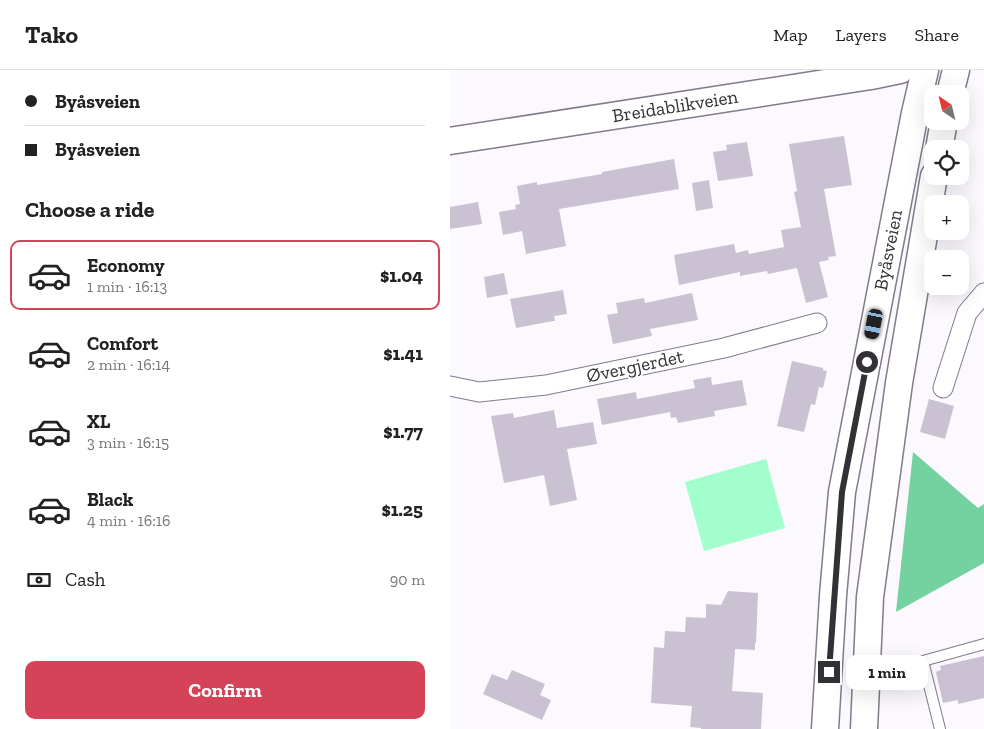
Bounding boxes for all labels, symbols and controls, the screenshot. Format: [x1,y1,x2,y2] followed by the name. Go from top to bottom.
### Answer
[25,20,78,49] text: Tako
[773,24,808,46] text: Map
[836,24,887,46] text: Layers
[915,24,959,46] text: Share
[610,85,740,127] street label: Breidablikveien
[924,85,969,130] north arrow
[924,85,969,295] map controls
[55,90,140,113] text: Byåsveien
[55,138,140,161] text: Byåsveien
[924,140,969,185] button: locate
[924,195,969,240] button: +
[25,196,155,223] text: Choose a ride
[869,207,907,292] street label: Byåsveien
[924,250,969,295] button: −
[27,253,72,298] icon: car
[87,254,165,277] text: Economy
[380,264,423,287] text: $1.04
[87,277,167,296] text: 1 min · 16:13
[863,308,884,340] car
[27,331,72,376] icon: car
[87,332,158,355] text: Comfort
[383,342,423,365] text: $1.41
[584,344,686,388] street label: Øvergjerdet
[856,351,878,373] route start
[87,355,170,374] text: 2 min · 16:14
[27,409,72,454] icon: car
[87,410,110,433] text: XL
[383,420,423,443] text: $1.77
[87,433,169,452] text: 3 min · 16:15
[27,487,72,532] icon: car
[87,488,133,511] text: Black
[382,498,423,521] text: $1.25
[87,511,170,530] text: 4 min · 16:16
[25,566,53,594] icon: cash
[65,568,105,591] text: Cash
[390,570,425,589] text: 90 m
[846,654,929,690] callout: 1 min
[25,661,425,719] button: Confirm
[818,661,840,683] route end
[868,663,906,682] text: 1 min

